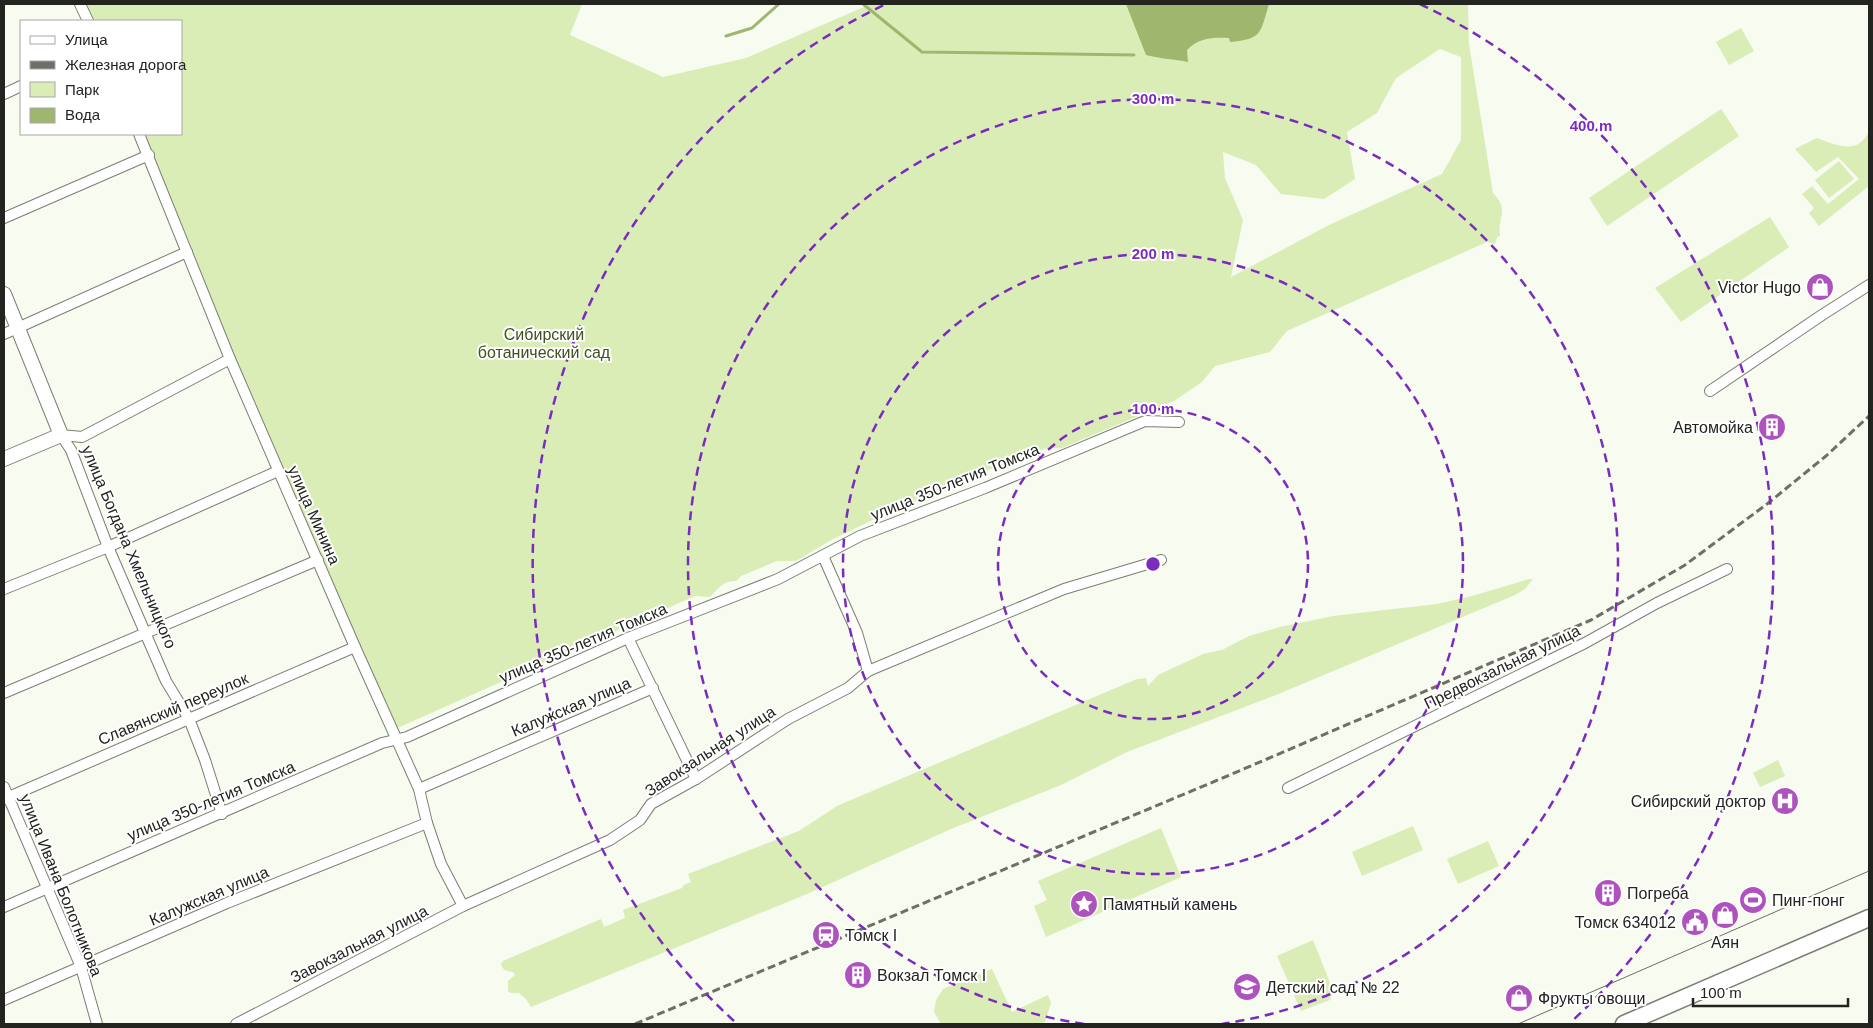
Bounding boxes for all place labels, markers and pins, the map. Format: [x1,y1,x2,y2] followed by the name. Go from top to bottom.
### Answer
[1805,272,1835,302] shop icon: Victor Hugo
[1718,279,1801,296] place label: Victor Hugo
[1757,412,1787,442] building icon: Автомойка
[1673,419,1753,436] place label: Автомойка
[1144,555,1162,573] centre of rings
[1770,786,1800,816] hospital icon: Сибирский доктор
[1631,793,1766,810] place label: Сибирский доктор
[1593,878,1623,908] building icon: Погреба
[1627,885,1689,902] place label: Погреба
[1738,885,1768,915] sports icon: Пинг-понг
[1069,889,1099,919] place icon: Памятный камень
[1772,892,1845,909] place label: Пинг-понг
[1103,896,1237,913] place label: Памятный камень
[1710,900,1740,930] shop icon: Аян
[1680,907,1710,937] public building icon: Томск 634012
[1575,914,1676,931] place label: Томск 634012
[811,920,841,950] station icon: Томск I
[845,927,897,944] place label: Томск I
[1711,934,1739,951] place label: Аян
[843,960,873,990] building icon: Вокзал Томск I
[877,967,986,984] place label: Вокзал Томск I
[1232,972,1262,1002] school or university icon: Детский сад № 22
[1266,979,1400,996] place label: Детский сад № 22
[1504,983,1534,1013] shop icon: Фрукты овощи
[1538,990,1646,1007] place label: Фрукты овощи

